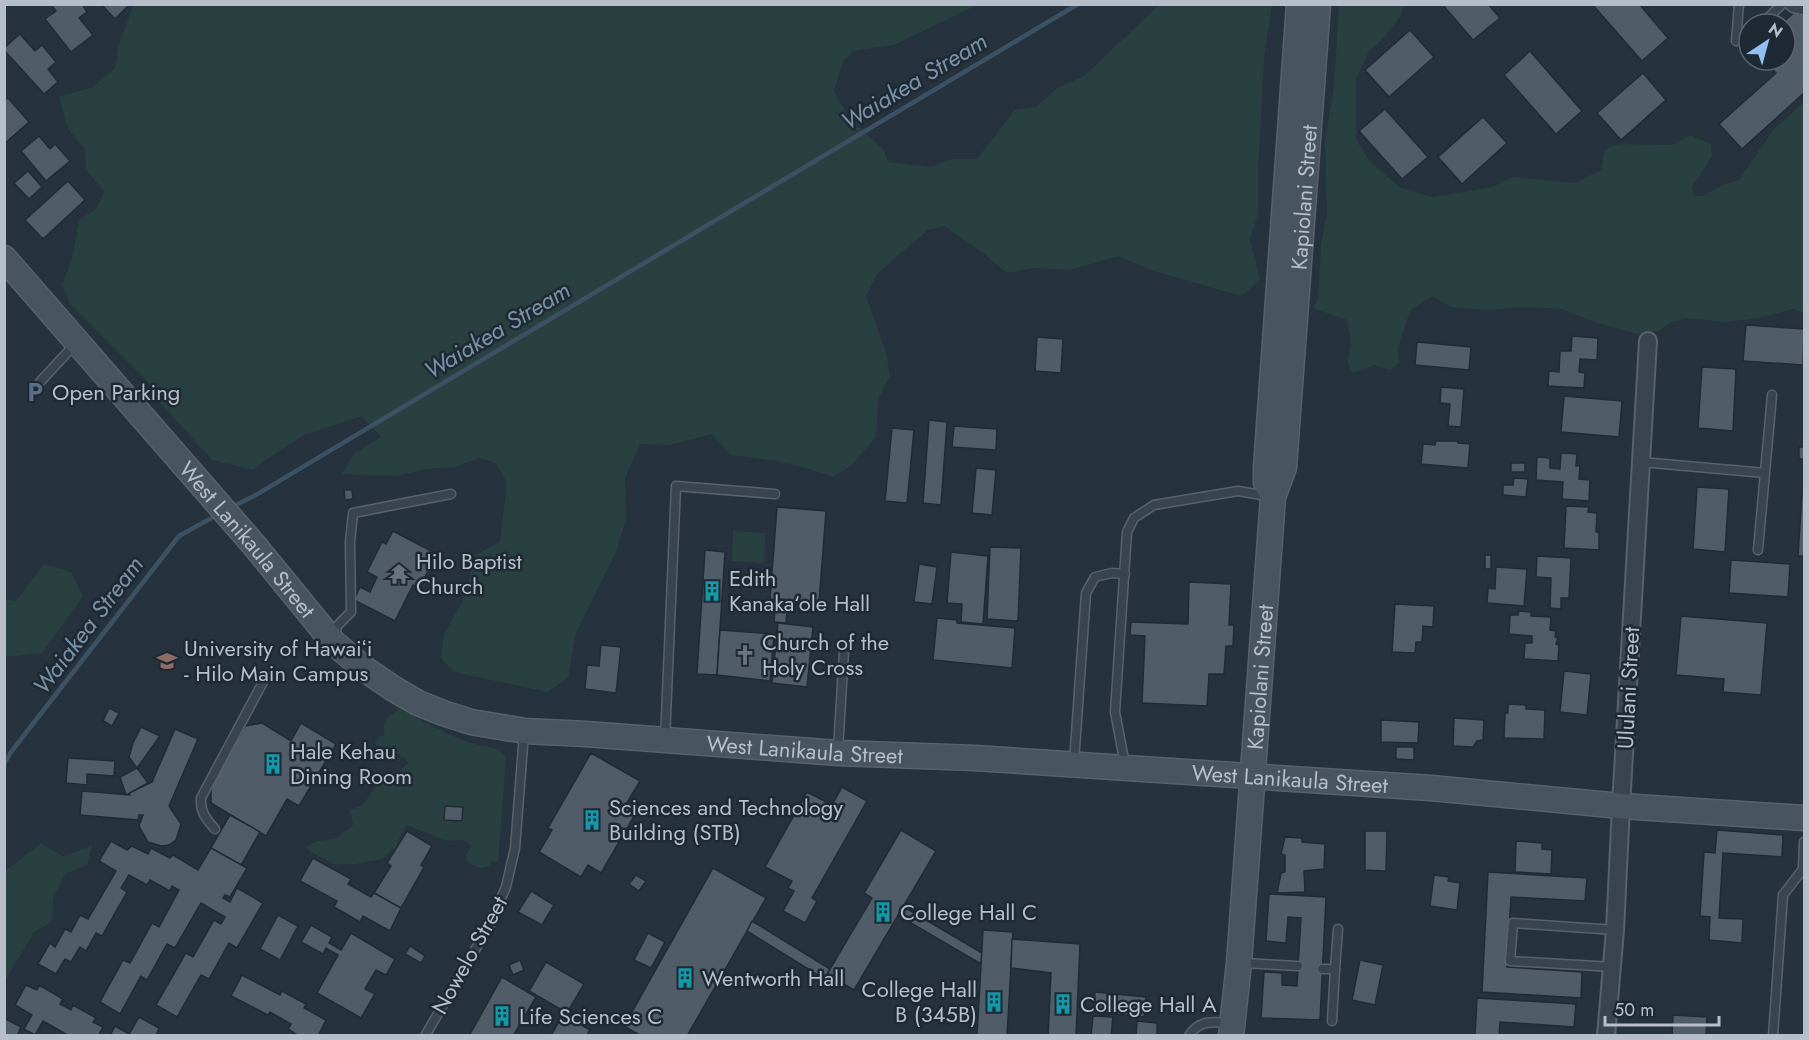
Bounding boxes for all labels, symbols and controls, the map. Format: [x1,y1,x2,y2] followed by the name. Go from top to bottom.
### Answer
[1737,12,1797,72] north arrow
[1764,17,1787,43] text: N
[834,23,994,139] water label: Waiakea Stream
[1283,123,1325,271] street label: Kapiolani Street
[417,272,577,388] water label: Waiakea Stream
[52,376,180,408] place label: Open Parking
[23,380,47,404] parking icon: Open Parking
[172,454,324,625] street label: West Lanikaula Street
[416,545,522,602] place label: Hilo Baptist Church
[24,549,152,701] water label: Waiakea Stream
[387,562,411,586] temple icon: Hilo Baptist Church
[729,562,870,619] place label: Edith Kanaka‘ole Hall
[700,579,724,603] building icon: Edith Kanaka‘ole Hall
[1239,603,1281,751] street label: Kapiolani Street
[1609,625,1647,750] street label: Ululani Street
[762,626,889,683] place label: Church of the Holy Cross
[184,632,372,689] place label: University of Hawaiʻi - Hilo Main Campus
[733,643,757,667] church icon: Church of the Holy Cross
[155,649,179,673] school or university icon: University of Hawaiʻi - Hilo Main Campus
[705,727,904,771] street label: West Lanikaula Street
[290,735,412,792] place label: Hale Kehau Dining Room
[261,752,285,776] building icon: Hale Kehau Dining Room
[1191,756,1390,801] street label: West Lanikaula Street
[609,791,843,848] place label: Sciences and Technology Building (STB)
[580,808,604,832] building icon: Sciences and Technology Building (STB)
[423,889,515,1020] street label: Nowelo Street
[900,896,1037,928] place label: College Hall C
[871,900,895,924] building icon: College Hall C
[702,962,844,994] place label: Wentworth Hall
[673,966,697,990] building icon: Wentworth Hall
[862,973,977,1030] place label: College Hall B (345B)
[1080,988,1217,1020] place label: College Hall A
[1605,989,1719,1027] scale bar
[982,990,1006,1014] building icon: College Hall B (345B)
[1051,992,1075,1016] building icon: College Hall A
[1614,997,1654,1023] text: 50 m
[519,1000,662,1032] place label: Life Sciences C
[490,1004,514,1028] building icon: Life Sciences C

